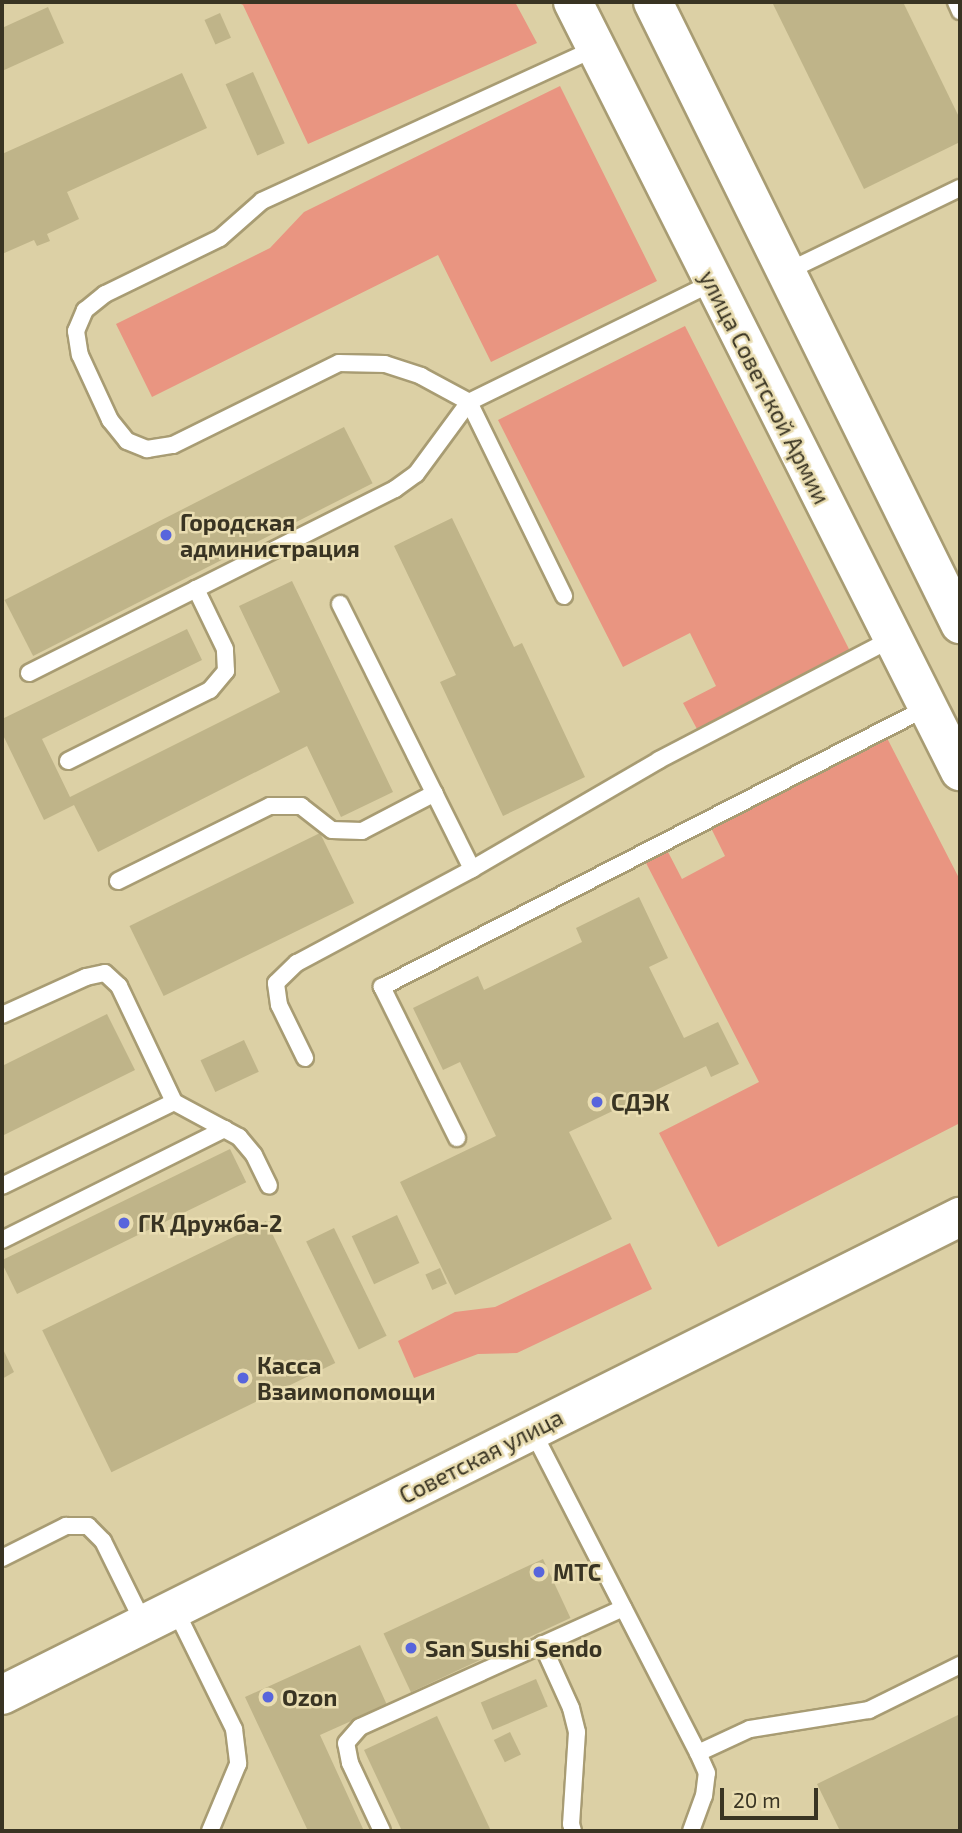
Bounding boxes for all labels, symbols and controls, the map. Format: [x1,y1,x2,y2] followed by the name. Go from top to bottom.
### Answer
[694,266,836,508] street label: улица Советской Армии
[180,508,360,562] place label: Городская администрация
[158,527,174,543] marker: Городская администрация
[611,1088,670,1116] place label: СДЭК
[589,1094,605,1110] marker: СДЭК
[138,1209,282,1237] place label: ГК Дружба-2
[116,1215,132,1231] marker: ГК Дружба-2
[257,1351,436,1405] place label: Касса Взаимопомощи
[235,1370,251,1386] marker: Касса Взаимопомощи
[395,1403,567,1509] street label: Советская улица
[553,1558,601,1586] place label: МТС
[531,1564,547,1580] marker: МТС
[425,1634,602,1662] place label: San Sushi Sendo
[403,1640,419,1656] marker: San Sushi Sendo
[282,1683,337,1711] place label: Ozon
[260,1689,276,1705] marker: Ozon
[724,1773,822,1817] scale bar
[733,1787,781,1812] text: 20 m

